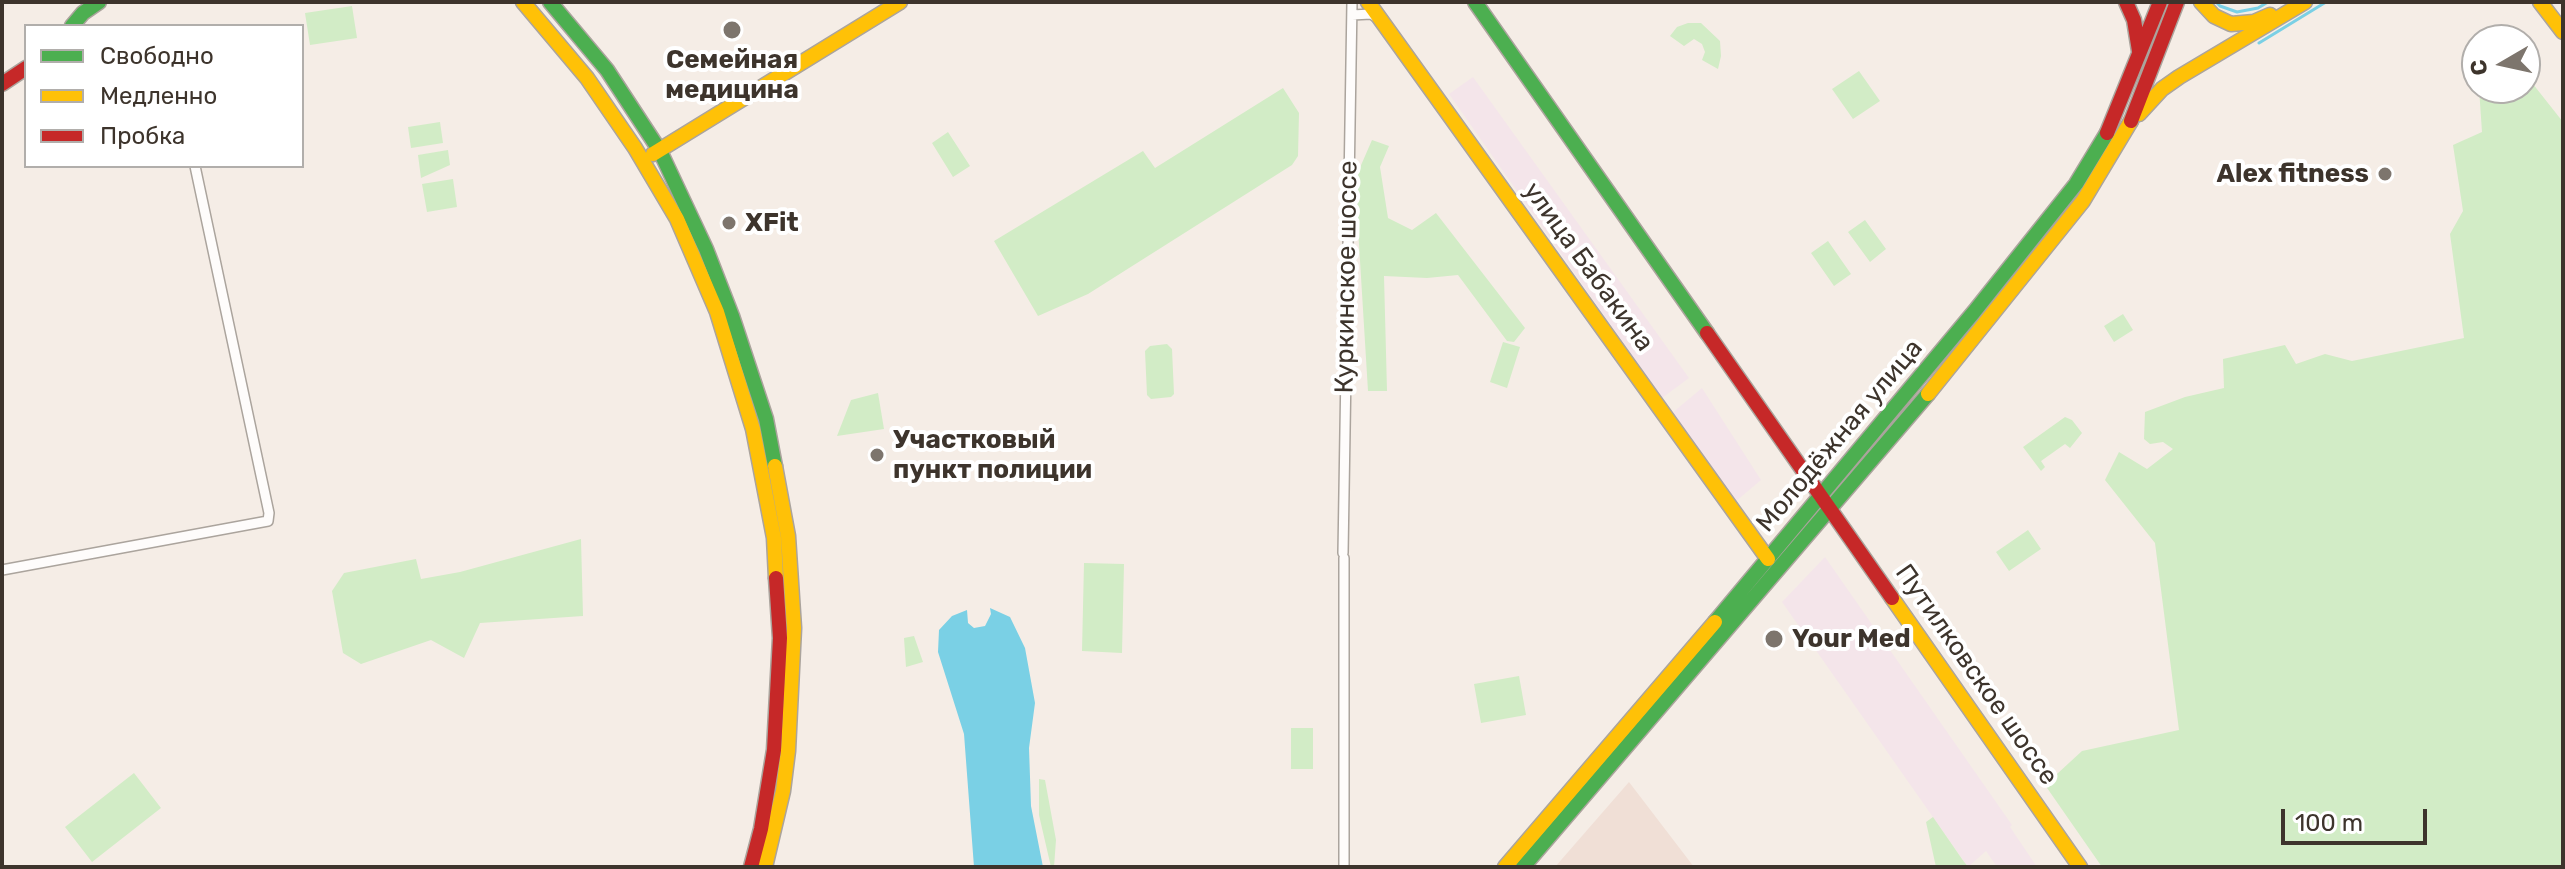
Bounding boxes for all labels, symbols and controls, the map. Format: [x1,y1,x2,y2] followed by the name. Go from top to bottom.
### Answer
[721,19,743,41] marker: Семейная медицина
[24,24,304,168] legend
[2461,24,2541,104] north arrow
[100,42,214,70] text: Свободно
[665,44,799,106] place label: Семейная медицина
[2464,58,2493,77] text: С
[100,82,217,110] text: Медленно
[100,122,185,150] text: Пробка
[2216,158,2369,190] place label: Alex fitness
[1329,160,1365,394] street label: Куркинское шоссе
[2376,165,2394,183] marker: Alex fitness
[1516,176,1660,358] street label: улица Бабакина
[745,207,799,239] place label: XFit
[720,214,738,232] marker: XFit
[1750,333,1930,539] street label: Молодёжная улица
[893,424,1092,486] place label: Участковый пункт полиции
[868,446,886,464] marker: Участковый пункт полиции
[1888,559,2064,791] street label: Путилковское шоссе
[1792,623,1911,655] place label: Your Med
[1763,628,1785,650] marker: Your Med
[2285,793,2431,843] scale bar
[2295,809,2363,837] text: 100 m

